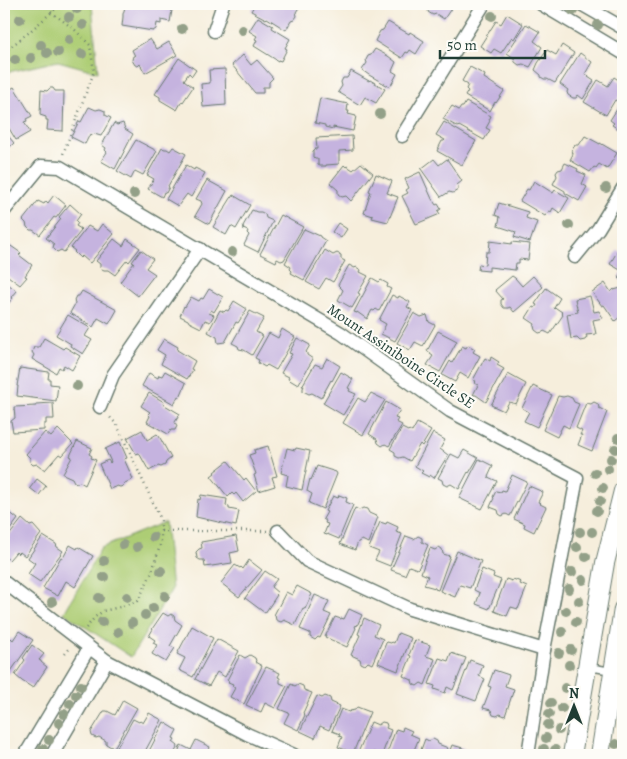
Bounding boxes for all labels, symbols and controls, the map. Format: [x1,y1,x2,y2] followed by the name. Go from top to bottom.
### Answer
[440,28,544,60] scale bar
[447,35,477,55] text: 50 m
[323,299,479,413] street label: Mount Assiniboine Circle SE
[550,682,600,732] north arrow
[569,684,579,703] text: N

